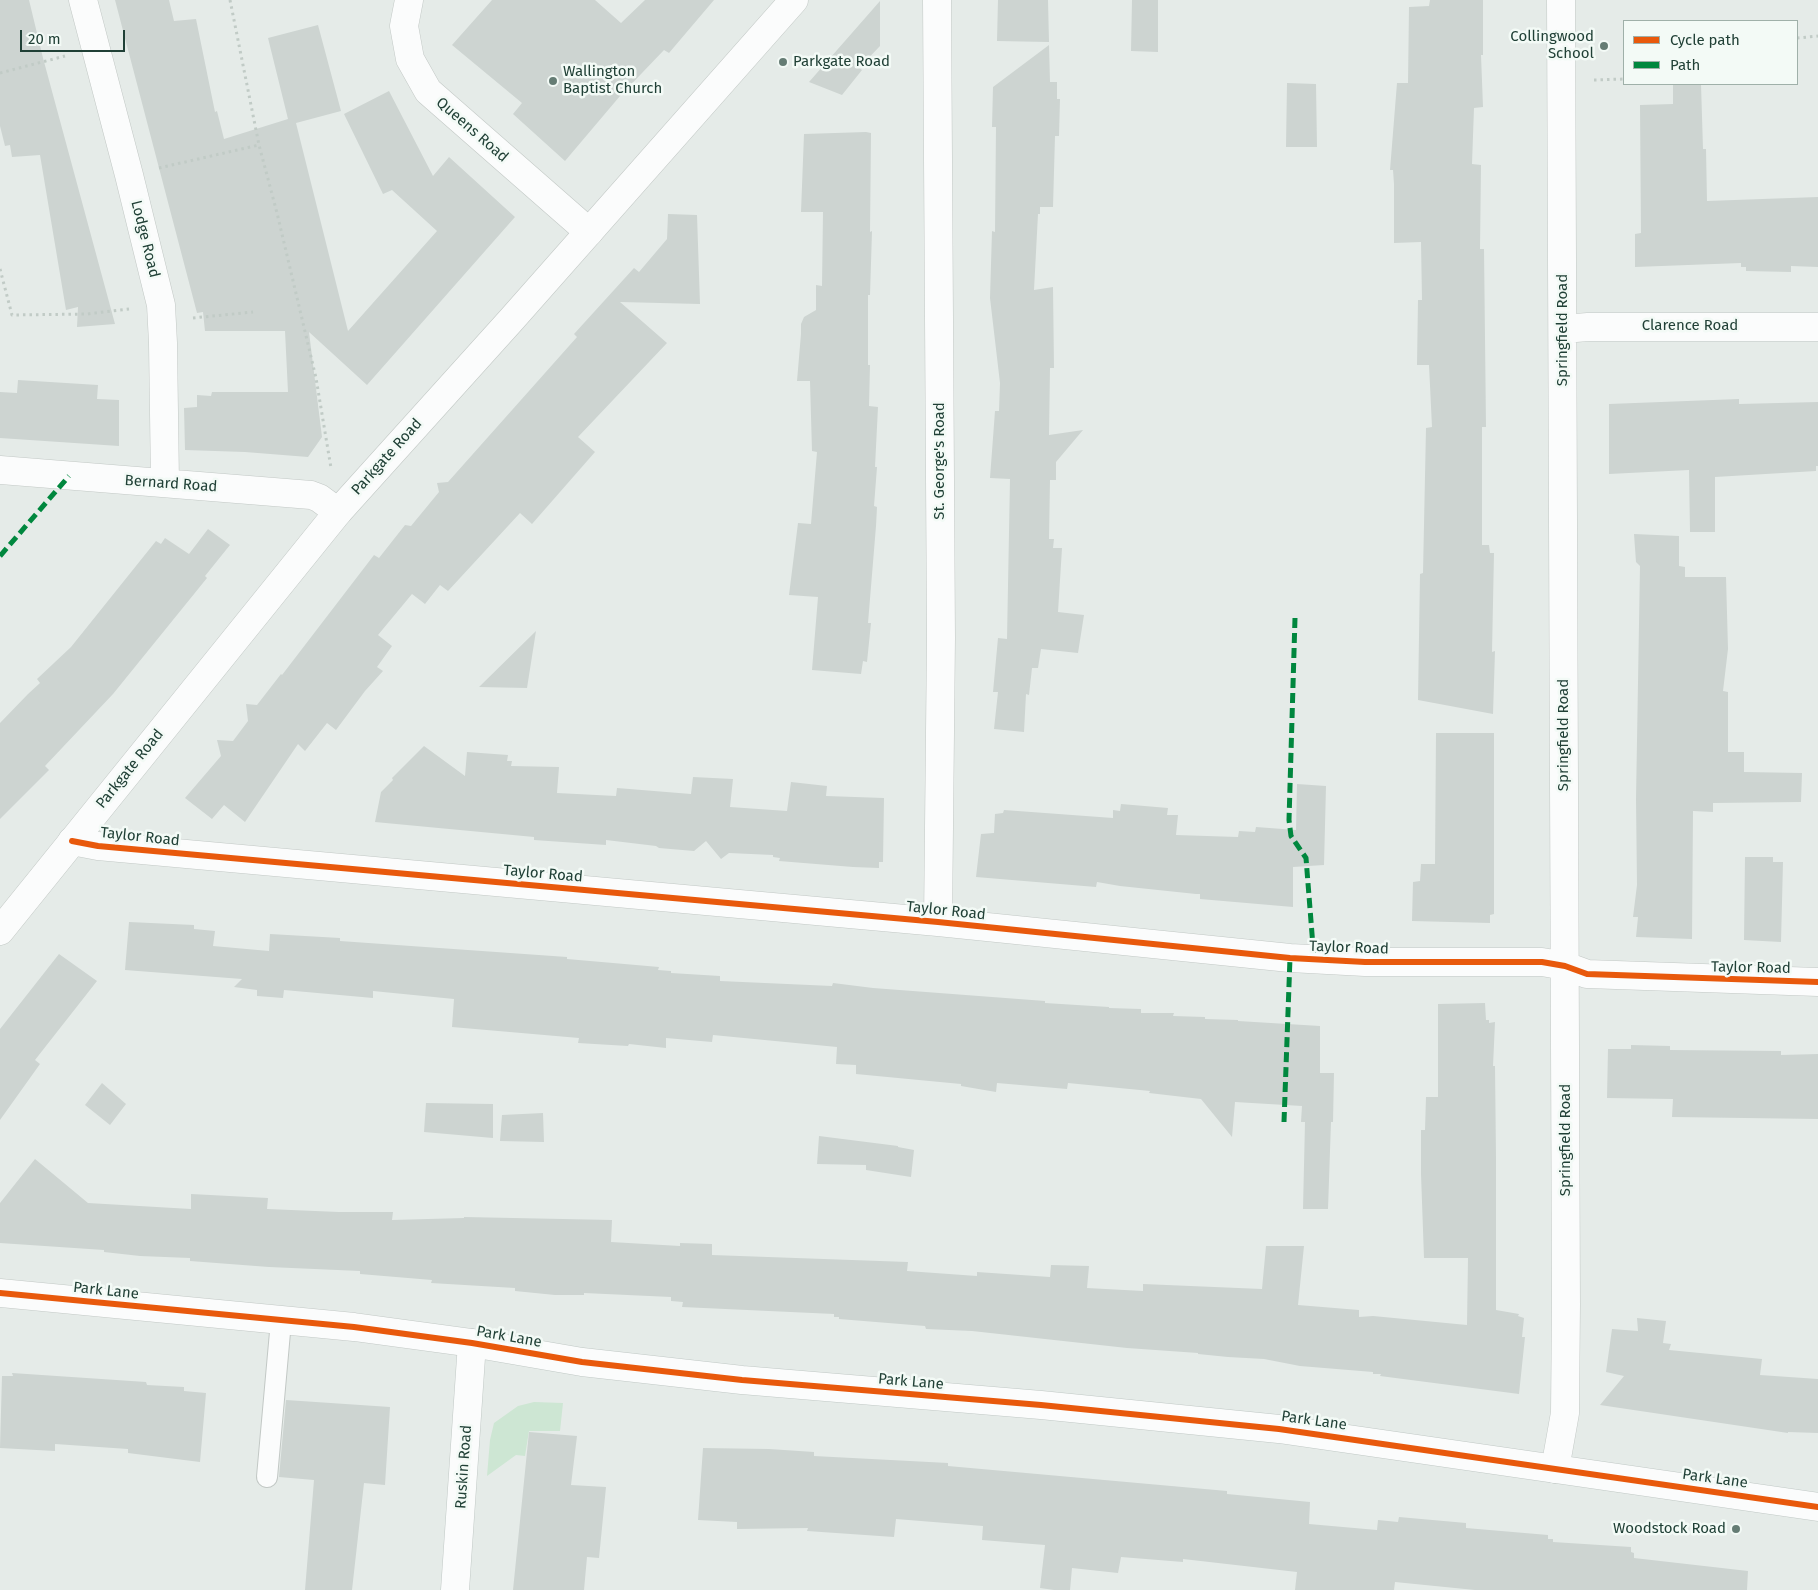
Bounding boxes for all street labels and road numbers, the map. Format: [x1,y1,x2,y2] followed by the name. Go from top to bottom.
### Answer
[432,94,512,166] street label: Queens Road
[127,198,163,280] street label: Lodge Road
[1554,274,1572,386] street label: Springfield Road
[1642,317,1738,335] street label: Clarence Road
[931,402,949,520] street label: St. George's Road
[348,415,426,499] street label: Parkgate Road
[124,472,218,496] street label: Bernard Road
[1555,679,1573,791] street label: Springfield Road
[92,726,168,812] street label: Parkgate Road
[99,824,181,850] street label: Taylor Road
[502,862,584,886] street label: Taylor Road
[905,898,987,924] street label: Taylor Road
[1309,938,1389,958] street label: Taylor Road
[1711,958,1791,978] street label: Taylor Road
[1557,1084,1575,1196] street label: Springfield Road
[72,1279,140,1303] street label: Park Lane
[475,1322,543,1352] street label: Park Lane
[877,1370,945,1394] street label: Park Lane
[1280,1407,1348,1435] street label: Park Lane
[452,1424,476,1510] street label: Ruskin Road
[1681,1465,1749,1493] street label: Park Lane

